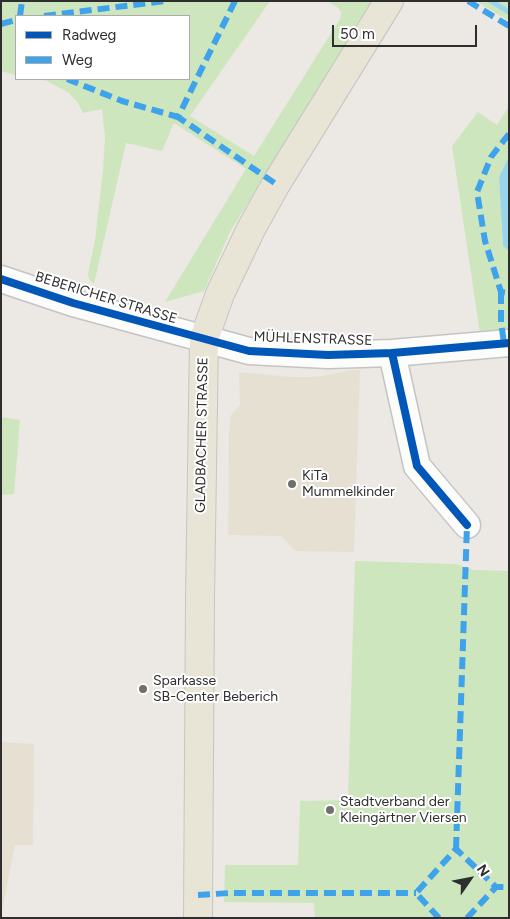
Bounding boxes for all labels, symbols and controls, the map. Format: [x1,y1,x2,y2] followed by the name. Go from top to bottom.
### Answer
[15,15,190,80] legend
[335,15,480,47] scale bar
[340,25,375,43] text: 50 m
[62,26,116,44] text: Radweg
[62,51,93,69] text: Weg
[33,268,179,328] street label: BEBERICHER STRASSE
[253,329,373,349] street label: MÜHLENSTRASSE
[192,357,212,513] street label: GLADBACHER STRASSE
[302,468,395,501] place label: KiTa Mummelkinder
[286,478,298,490] marker: KiTa Mummelkinder
[153,673,278,706] place label: Sparkasse SB-Center Beberich
[137,683,149,695] marker: Sparkasse SB-Center Beberich
[340,794,467,826] place label: Stadtverband der Kleingärtner Viersen
[324,804,336,816] marker: Stadtverband der Kleingärtner Viersen
[445,854,495,904] north arrow
[473,861,493,880] text: N

